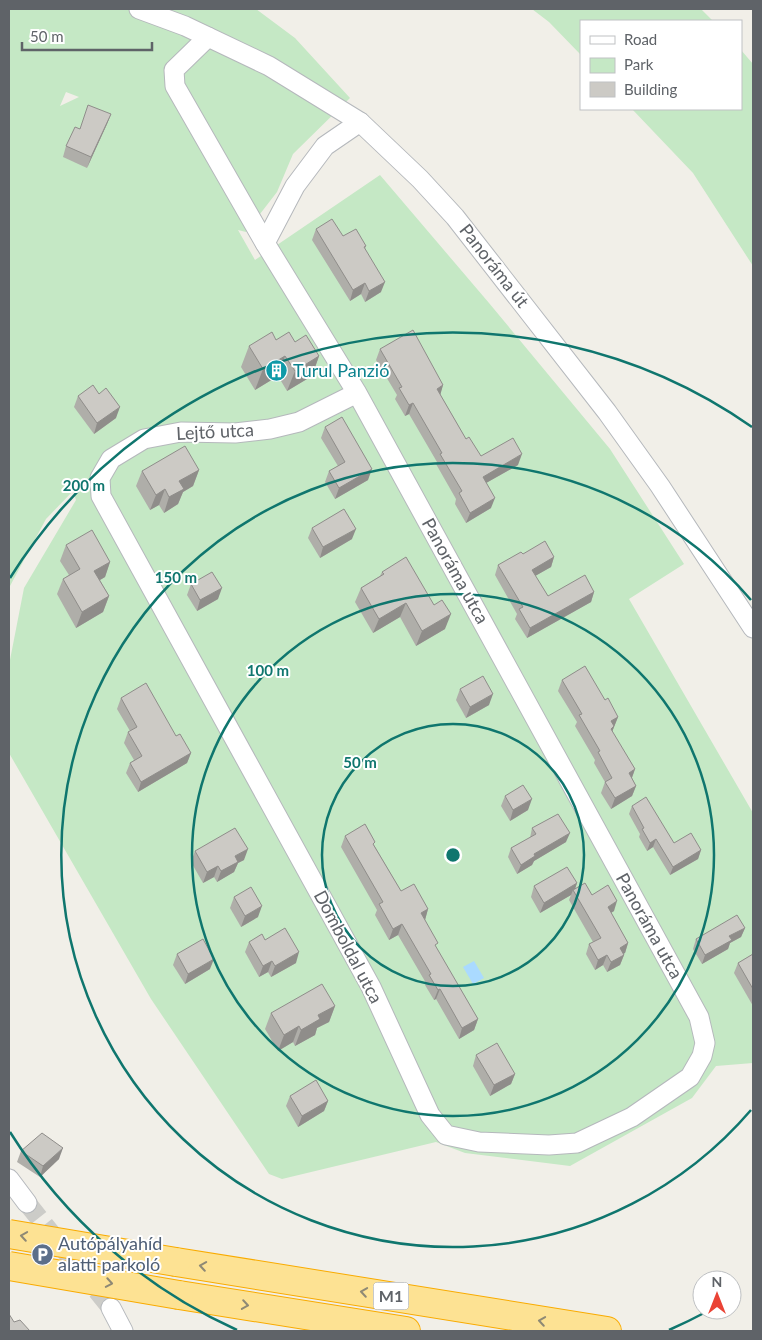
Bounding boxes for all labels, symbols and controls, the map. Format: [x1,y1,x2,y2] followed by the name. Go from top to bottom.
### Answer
[22,20,152,52] scale bar
[580,20,742,110] legend
[30,27,64,45] text: 50 m
[624,30,657,48] text: Road
[624,55,654,73] text: Park
[624,80,677,98] text: Building
[455,219,535,312] street label: Panoráma út
[265,359,289,383] building icon: Turul Panzió
[293,359,389,381] place label: Turul Panzió
[176,418,254,444] street label: Lejtő utca
[63,476,105,494] text: 200 m
[418,514,494,627] street label: Panoráma utca
[155,568,197,586] text: 150 m
[247,661,289,679] text: 100 m
[343,753,377,771] text: 50 m
[444,846,462,864] centre of rings
[612,869,688,982] street label: Panoráma utca
[310,886,388,1007] street label: Domboldal utca
[19,1232,28,1242] one-way arrow
[58,1232,162,1275] place label: Autópályahíd alatti parkoló
[30,1242,54,1266] parking icon: Autópályahíd alatti parkoló
[199,1262,208,1272] one-way arrow
[692,1270,742,1320] north arrow
[712,1273,722,1290] text: N
[104,1278,113,1288] one-way arrow
[374,1282,408,1310] road number: M1
[359,1287,367,1298] one-way arrow
[240,1300,249,1310] one-way arrow
[537,1316,546,1326] one-way arrow

